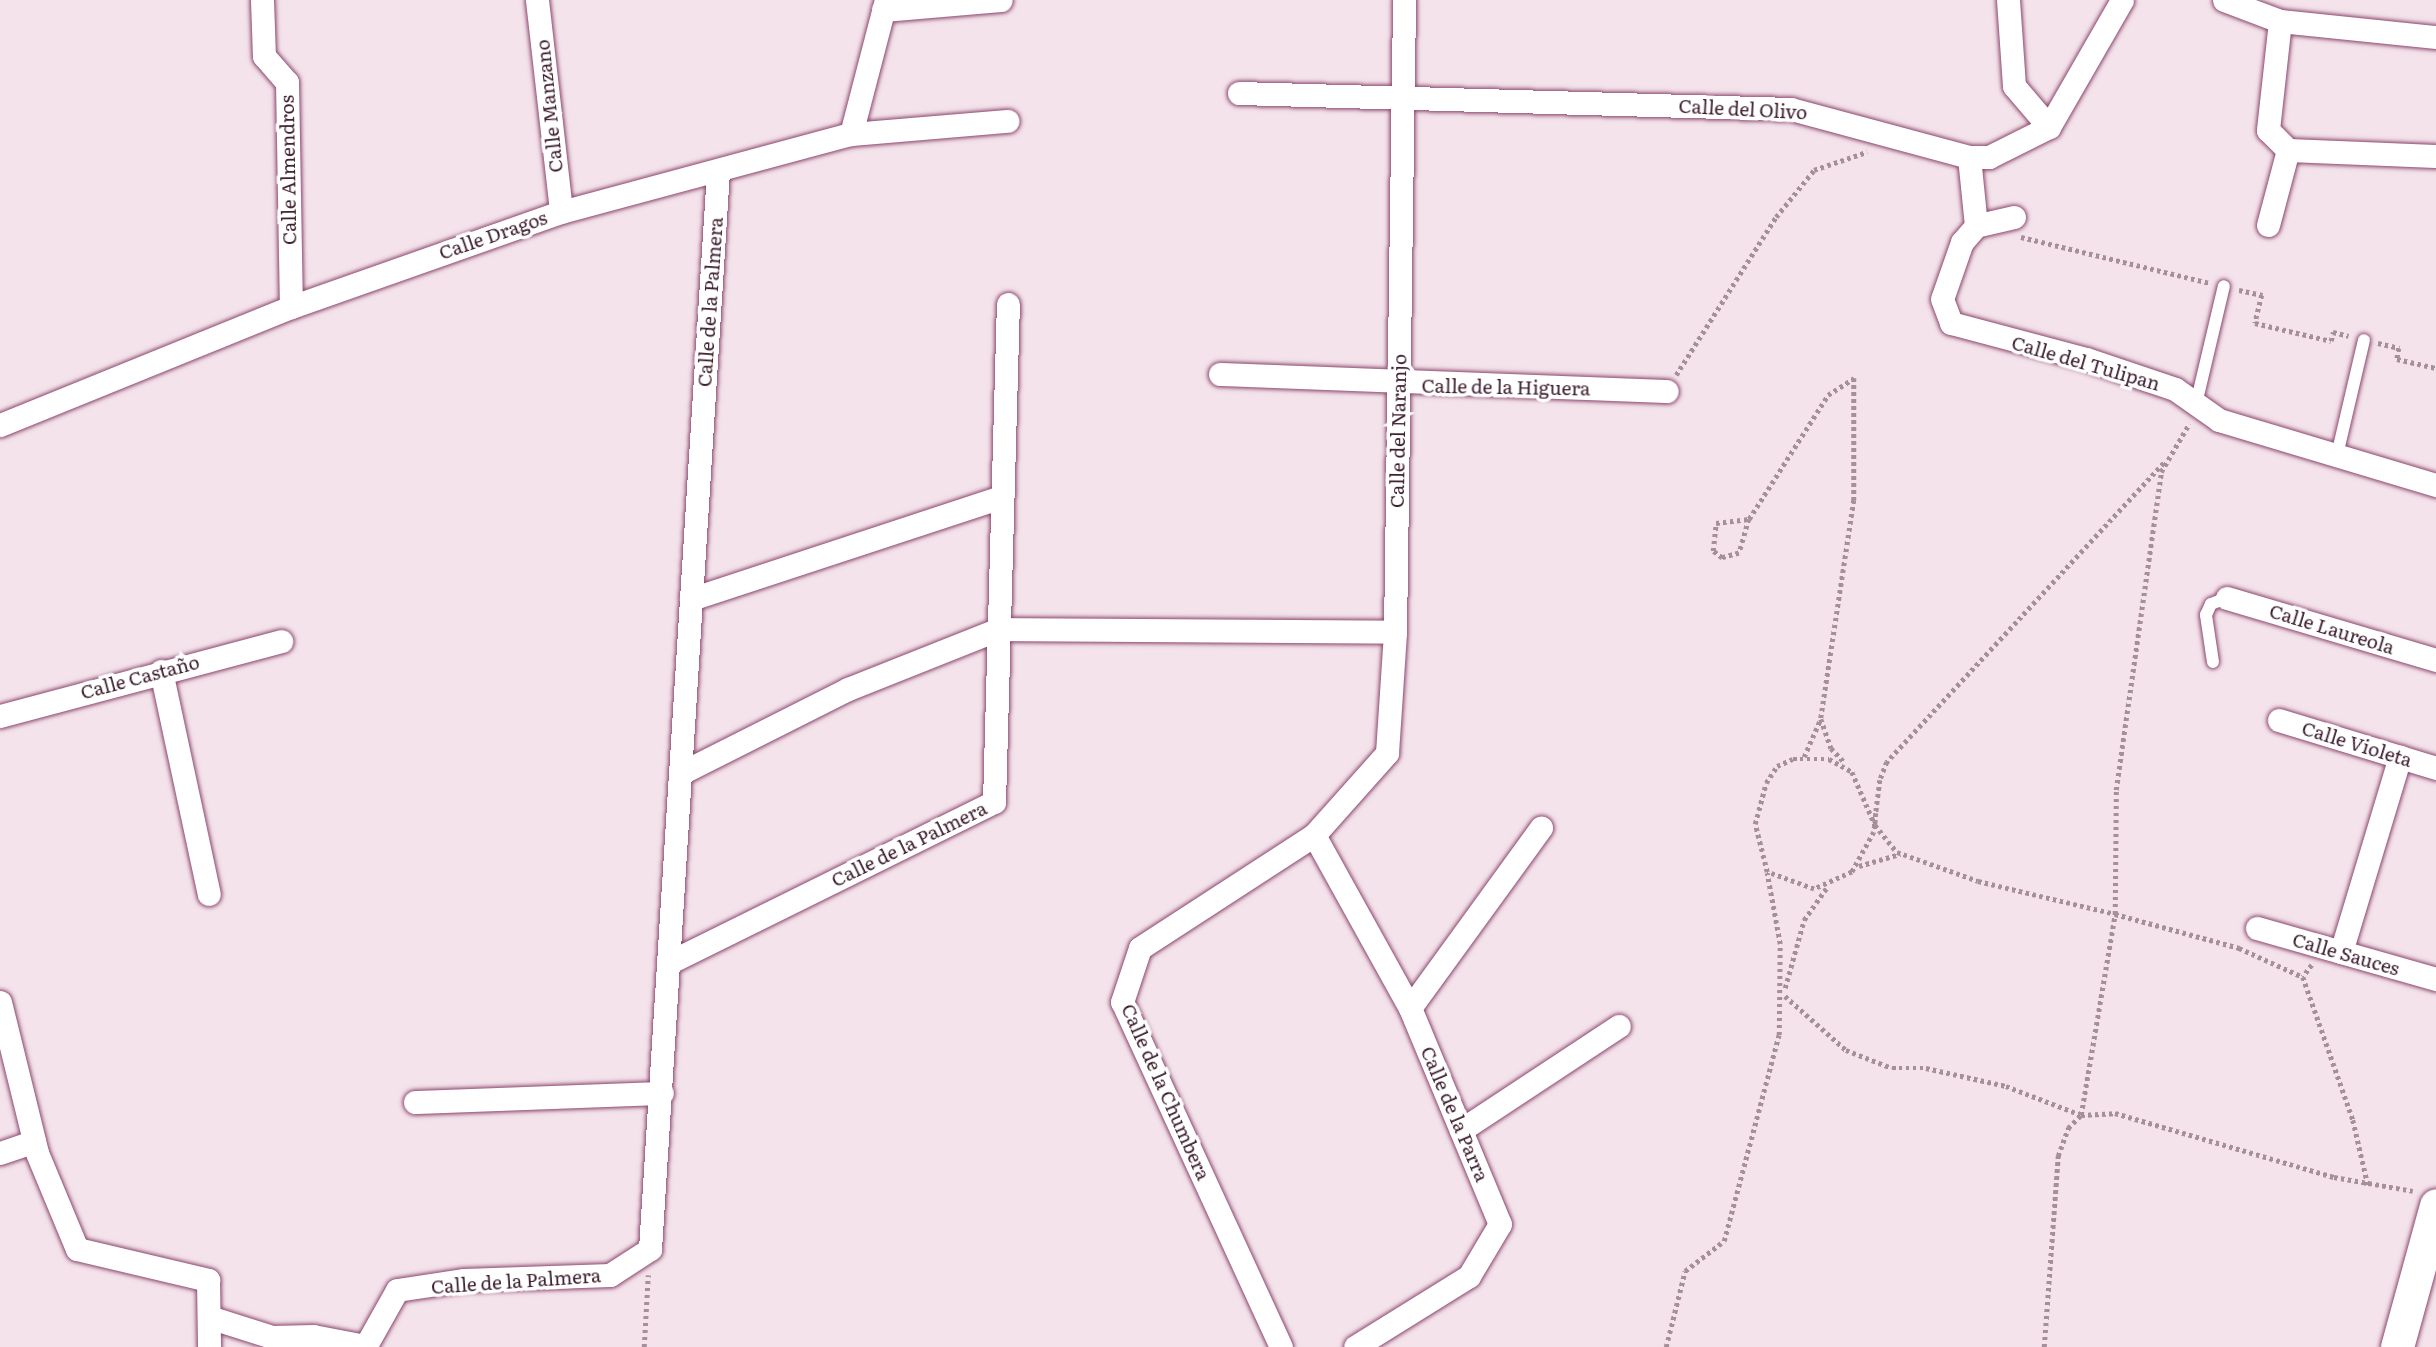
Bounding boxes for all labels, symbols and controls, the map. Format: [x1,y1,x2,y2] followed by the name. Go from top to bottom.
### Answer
[531,38,567,174] street label: Calle Manzano
[1678,94,1808,124] street label: Calle del Olivo
[275,95,301,245] street label: Calle Almendros
[436,206,550,264] street label: Calle Dragos
[693,216,727,388] street label: Calle de la Palmera
[2009,331,2163,395] street label: Calle del Tulipan
[1385,354,1411,508] street label: Calle del Naranjo
[1421,374,1591,400] street label: Calle de la Higuera
[2267,599,2397,659] street label: Calle Laureola
[78,650,202,704] street label: Calle Castaño
[2299,716,2415,772] street label: Calle Violeta
[828,796,990,892] street label: Calle de la Palmera
[2290,928,2402,980] street label: Calle Sauces
[1117,1000,1215,1184] street label: Calle de la Chumbera
[1416,1043,1494,1185] street label: Calle de la Parra
[430,1264,602,1298] street label: Calle de la Palmera

